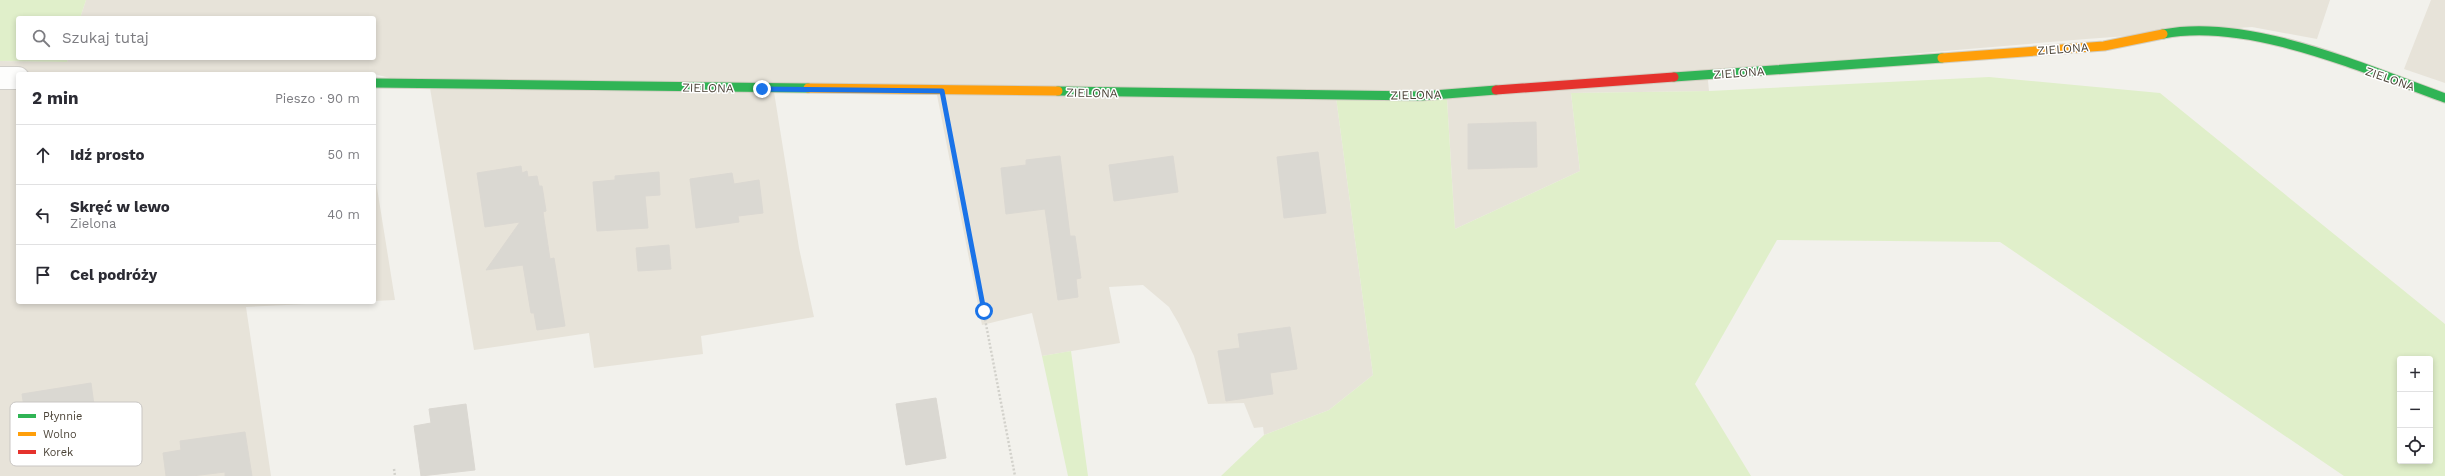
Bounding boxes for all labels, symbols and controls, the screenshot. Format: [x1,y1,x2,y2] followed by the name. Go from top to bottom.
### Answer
[16,16,376,60] search box
[30,27,52,49] icon: search
[62,29,149,47] text: Szukaj tutaj
[2037,40,2089,58] street label: ZIELONA
[1713,64,1765,82] street label: ZIELONA
[2363,64,2417,94] street label: ZIELONA
[753,80,771,98] route end
[682,81,734,95] street label: ZIELONA
[1066,86,1118,100] street label: ZIELONA
[32,88,78,108] text: 2 min
[1390,88,1442,102] street label: ZIELONA
[275,91,360,106] text: Pieszo · 90 m
[32,144,54,166] icon: ahead
[70,146,144,164] text: Idź prosto
[328,147,360,162] text: 50 m
[70,198,170,216] text: Skręć w lewo
[32,204,54,226] icon: left
[327,207,360,222] text: 40 m
[70,216,116,231] text: Zielona
[32,264,54,286] icon: arrive
[70,266,157,284] text: Cel podróży
[975,302,993,320] route start
[2397,356,2433,464] map controls
[2397,356,2433,392] button: +
[2397,392,2433,428] button: −
[10,402,142,466] legend
[43,410,82,423] text: Płynnie
[43,428,77,441] text: Wolno
[2397,428,2433,464] button: locate
[43,446,73,459] text: Korek

